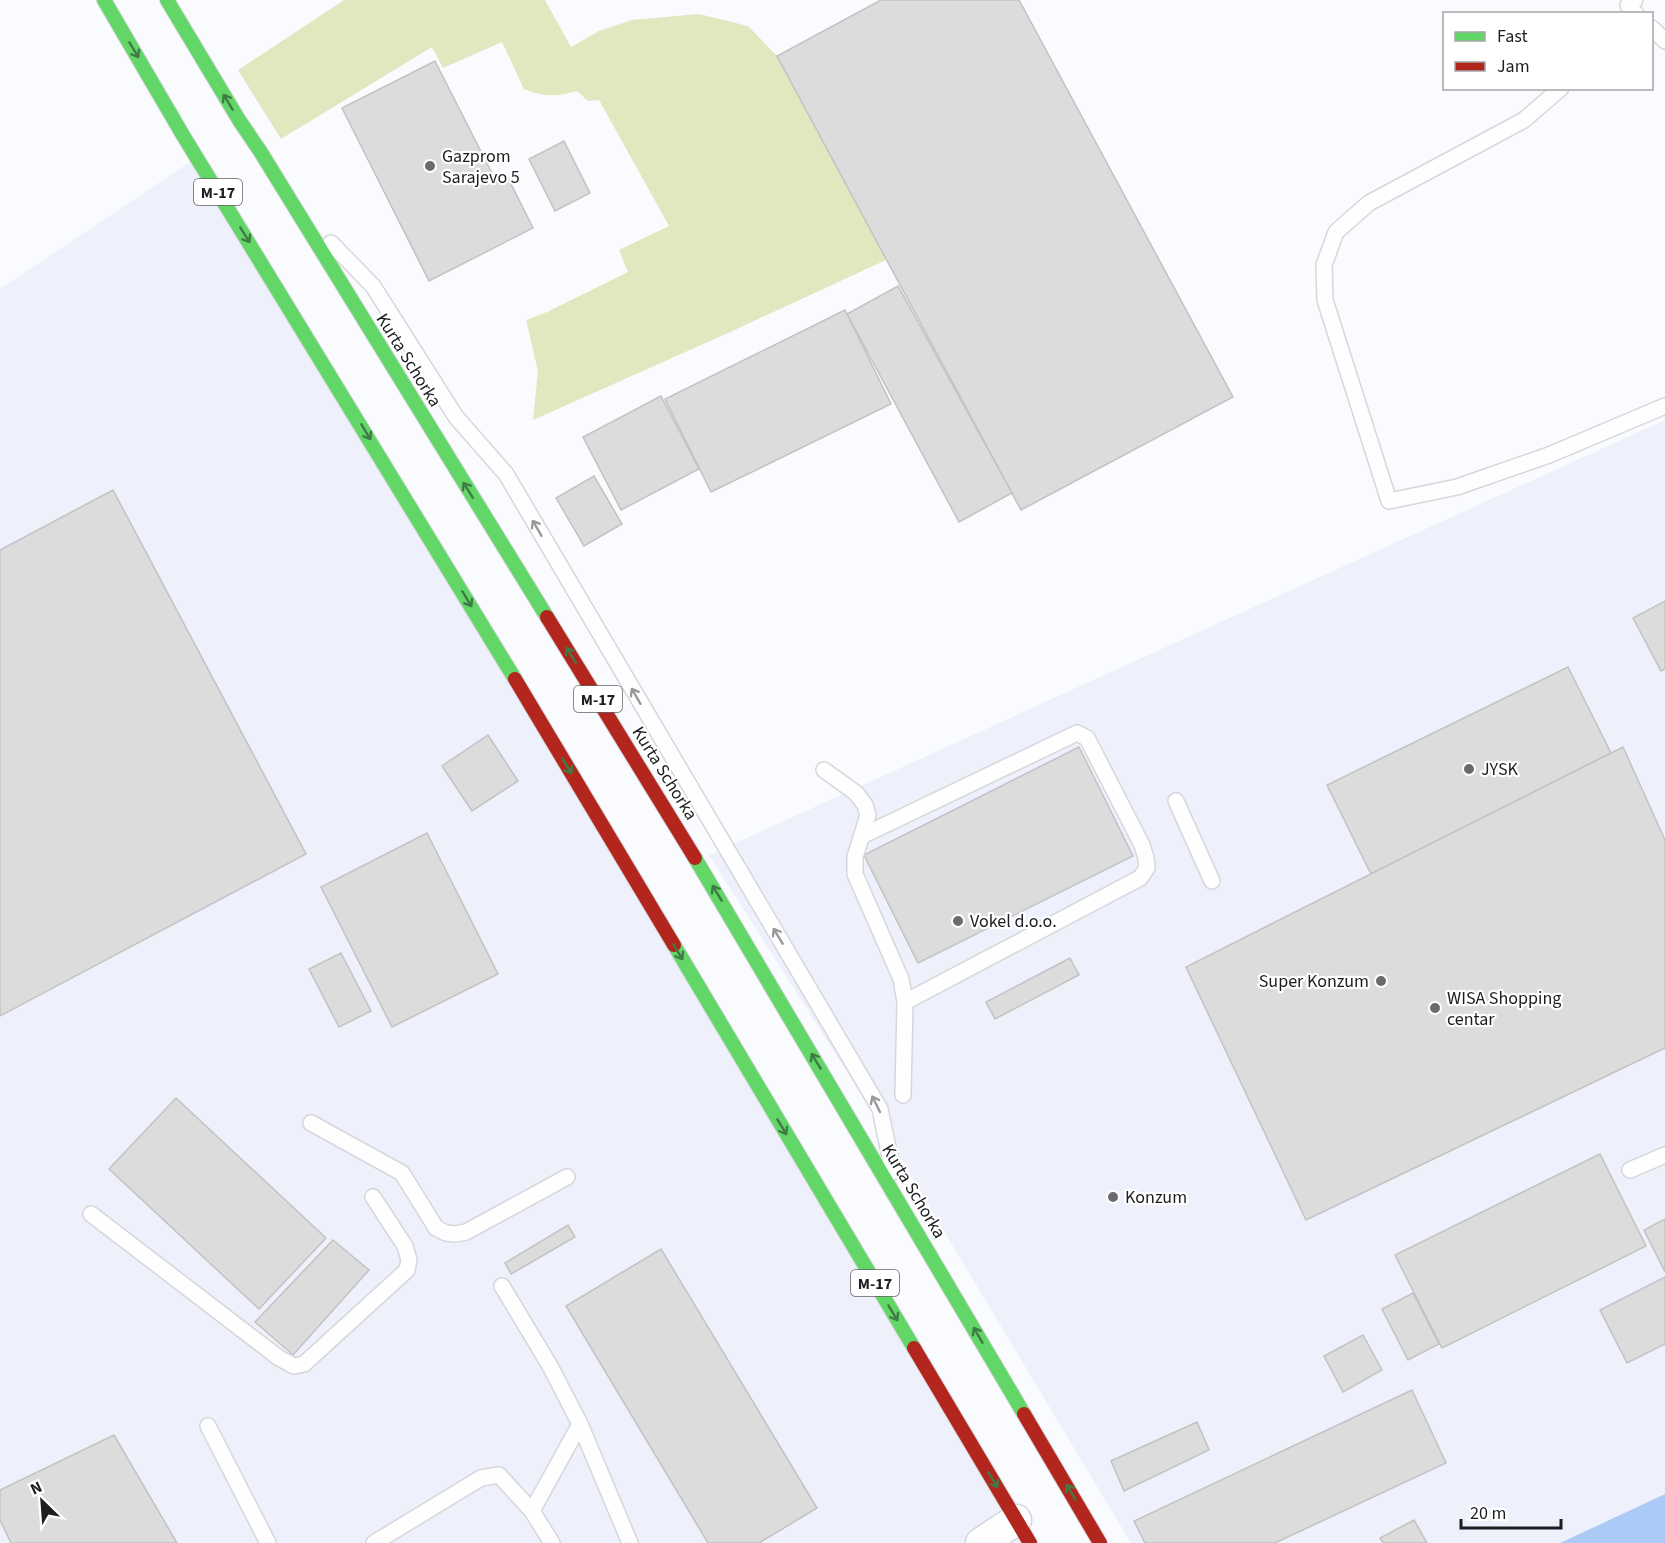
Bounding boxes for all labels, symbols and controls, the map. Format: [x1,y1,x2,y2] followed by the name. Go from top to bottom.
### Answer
[1443,12,1653,90] legend
[1497,24,1528,49] text: Fast
[128,41,140,58] one-way arrow
[1497,54,1530,79] text: Jam
[222,94,234,111] one-way arrow
[442,144,520,190] place label: Gazprom Sarajevo 5
[423,159,437,173] marker: Gazprom Sarajevo 5
[194,179,242,205] road number: M-17
[240,226,252,243] one-way arrow
[370,309,447,412] street label: Kurta Schorka
[360,423,372,440] one-way arrow
[462,481,475,498] one-way arrow
[531,520,543,537] one-way arrow
[461,590,473,607] one-way arrow
[565,647,577,664] one-way arrow
[574,686,622,712] road number: M-17
[630,688,642,705] one-way arrow
[626,722,703,825] street label: Kurta Schorka
[562,757,574,774] one-way arrow
[1481,757,1519,782] place label: JYSK
[1462,762,1476,776] marker: JYSK
[710,885,722,902] one-way arrow
[970,909,1057,934] place label: Vokel d.o.o.
[951,914,965,928] marker: Vokel d.o.o.
[771,928,783,945] one-way arrow
[672,943,684,960] one-way arrow
[1259,969,1369,994] place label: Super Konzum
[1374,974,1388,988] marker: Super Konzum
[1447,986,1561,1032] place label: WISA Shopping centar
[1428,1001,1442,1015] marker: WISA Shopping centar
[810,1053,822,1070] one-way arrow
[870,1096,881,1114] one-way arrow
[777,1118,789,1135] one-way arrow
[876,1139,952,1243] street label: Kurta Schorka
[1125,1185,1187,1210] place label: Konzum
[1106,1190,1120,1204] marker: Konzum
[851,1270,899,1296] road number: M-17
[887,1304,899,1321] one-way arrow
[972,1327,984,1344] one-way arrow
[12,1471,72,1531] north arrow
[987,1471,999,1488] one-way arrow
[27,1476,46,1501] text: N
[1064,1484,1076,1501] one-way arrow
[1461,1492,1562,1530] scale bar
[1470,1501,1506,1526] text: 20 m

